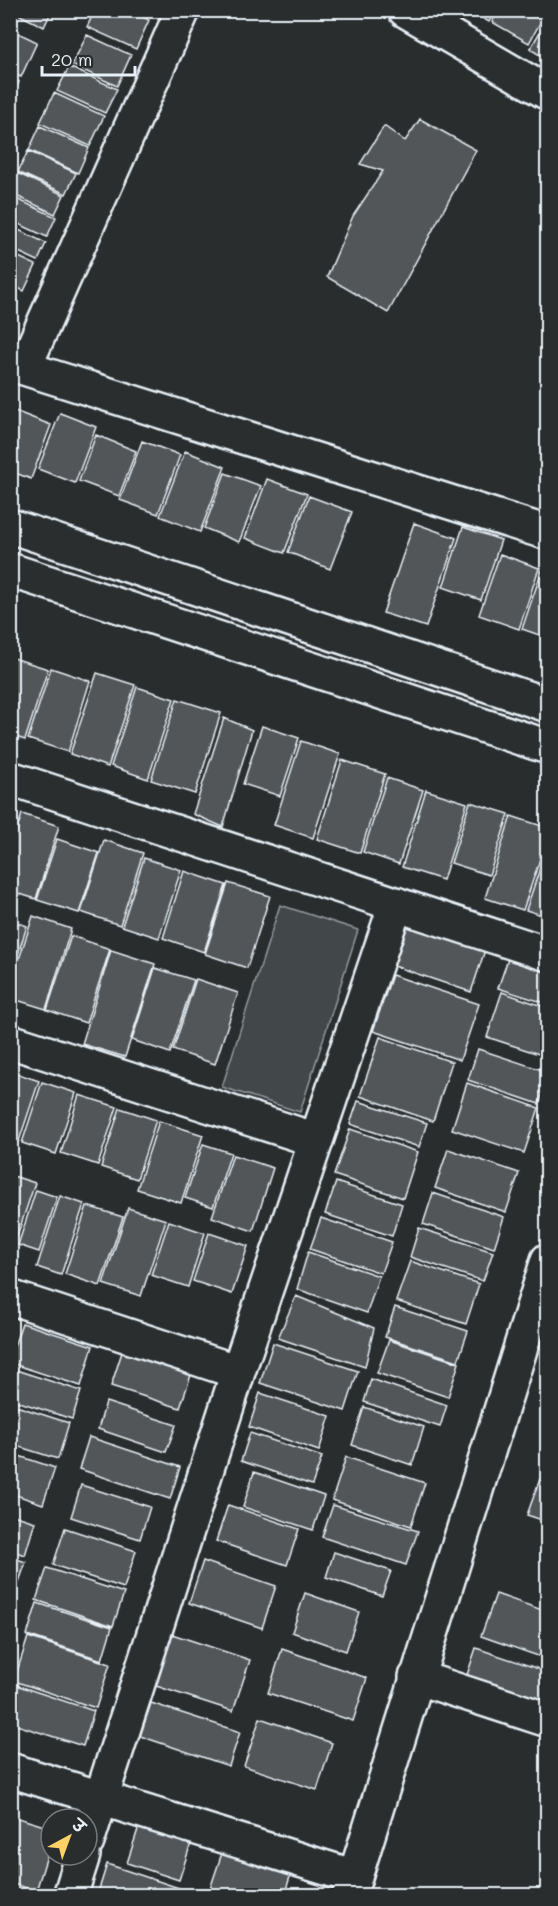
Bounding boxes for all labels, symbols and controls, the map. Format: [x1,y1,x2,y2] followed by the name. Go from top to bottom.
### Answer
[42,39,135,77] scale bar
[51,47,92,71] text: 20 m
[39,1807,99,1867] north arrow
[67,1813,91,1838] text: उ

